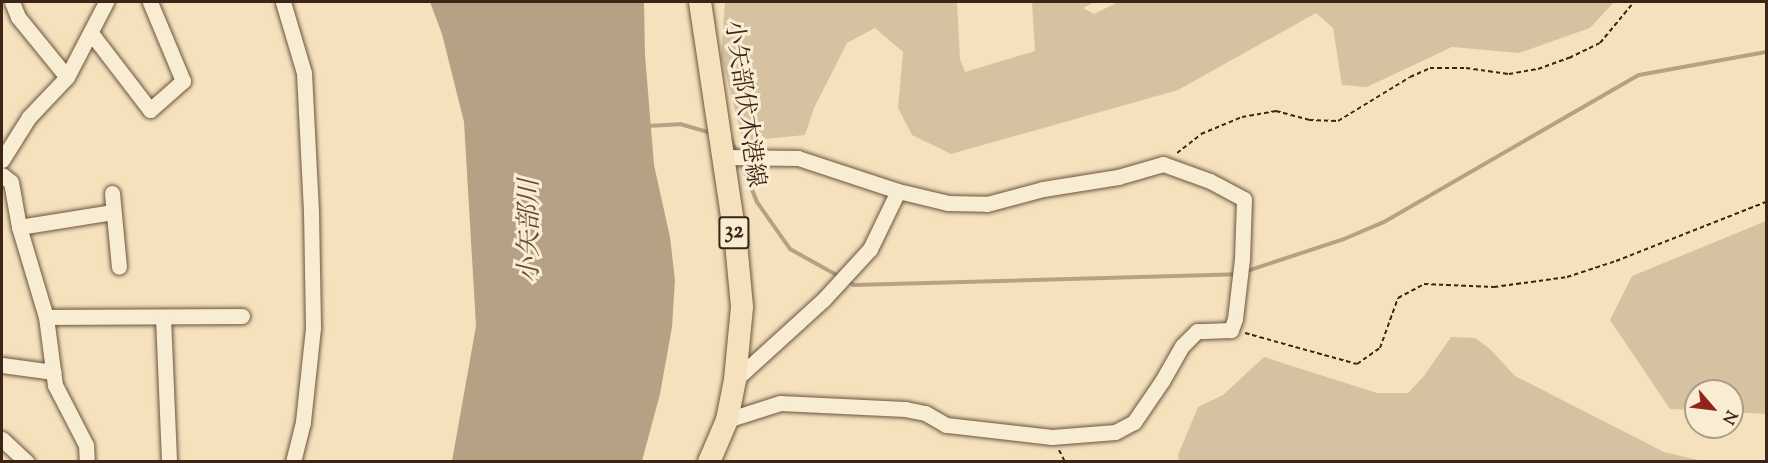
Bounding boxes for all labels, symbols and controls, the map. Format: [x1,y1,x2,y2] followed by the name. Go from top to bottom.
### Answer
[717,19,769,189] street label: 小矢部伏木港線
[515,179,547,283] water label: 小矢部川
[718,214,750,252] road number: 32
[1684,379,1744,439] north arrow
[1715,406,1742,428] text: N

